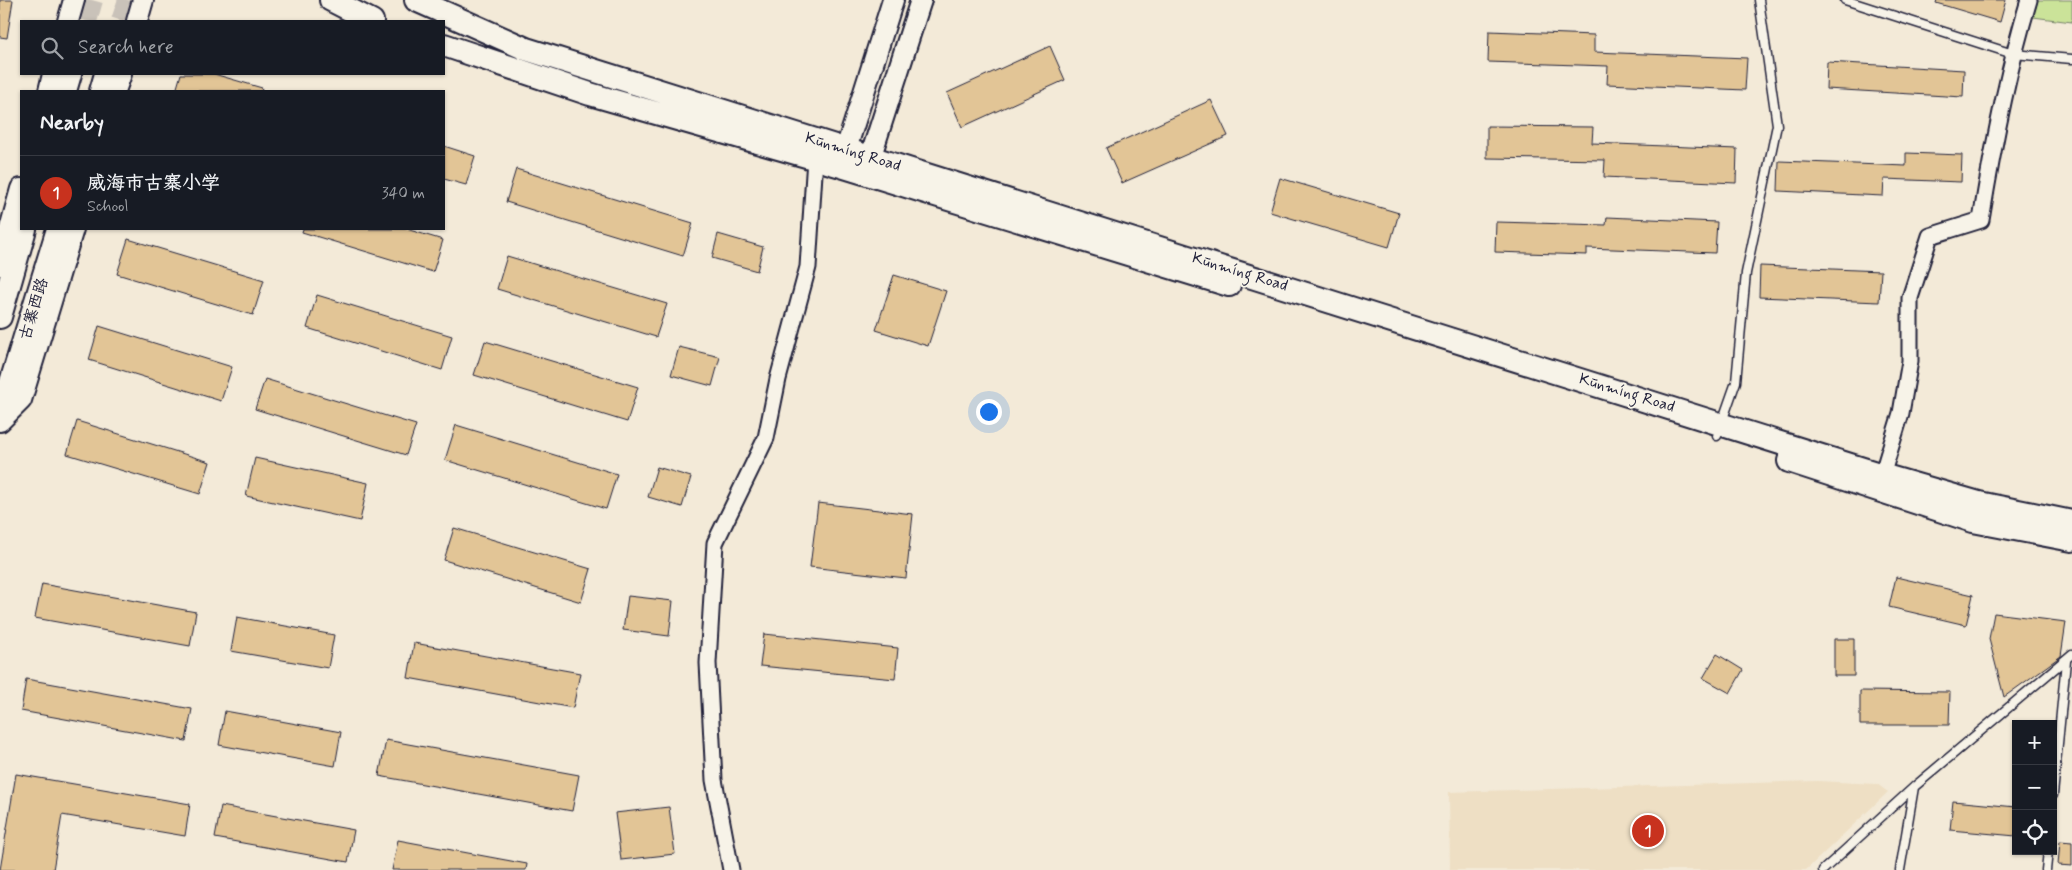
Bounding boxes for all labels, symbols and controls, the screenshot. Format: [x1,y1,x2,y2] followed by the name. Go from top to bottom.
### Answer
[20,20,445,75] search box
[38,34,66,62] icon: search
[78,35,174,60] text: Search here
[40,109,104,137] text: Nearby
[802,127,903,177] street label: Kūnmíng Road
[87,171,220,196] text: 威海市古寨小学
[52,183,60,204] text: 1
[381,183,425,204] text: 340 m
[87,196,128,217] text: School
[1189,247,1290,297] street label: Kūnmíng Road
[15,275,53,343] street label: 古寨西路
[1576,368,1677,418] street label: Kūnmíng Road
[976,399,1002,425] your location
[2012,720,2057,855] map controls
[2012,720,2057,765] button: +
[2012,765,2057,810] button: −
[2012,810,2057,855] button: locate
[1632,812,1664,850] pin: 1

